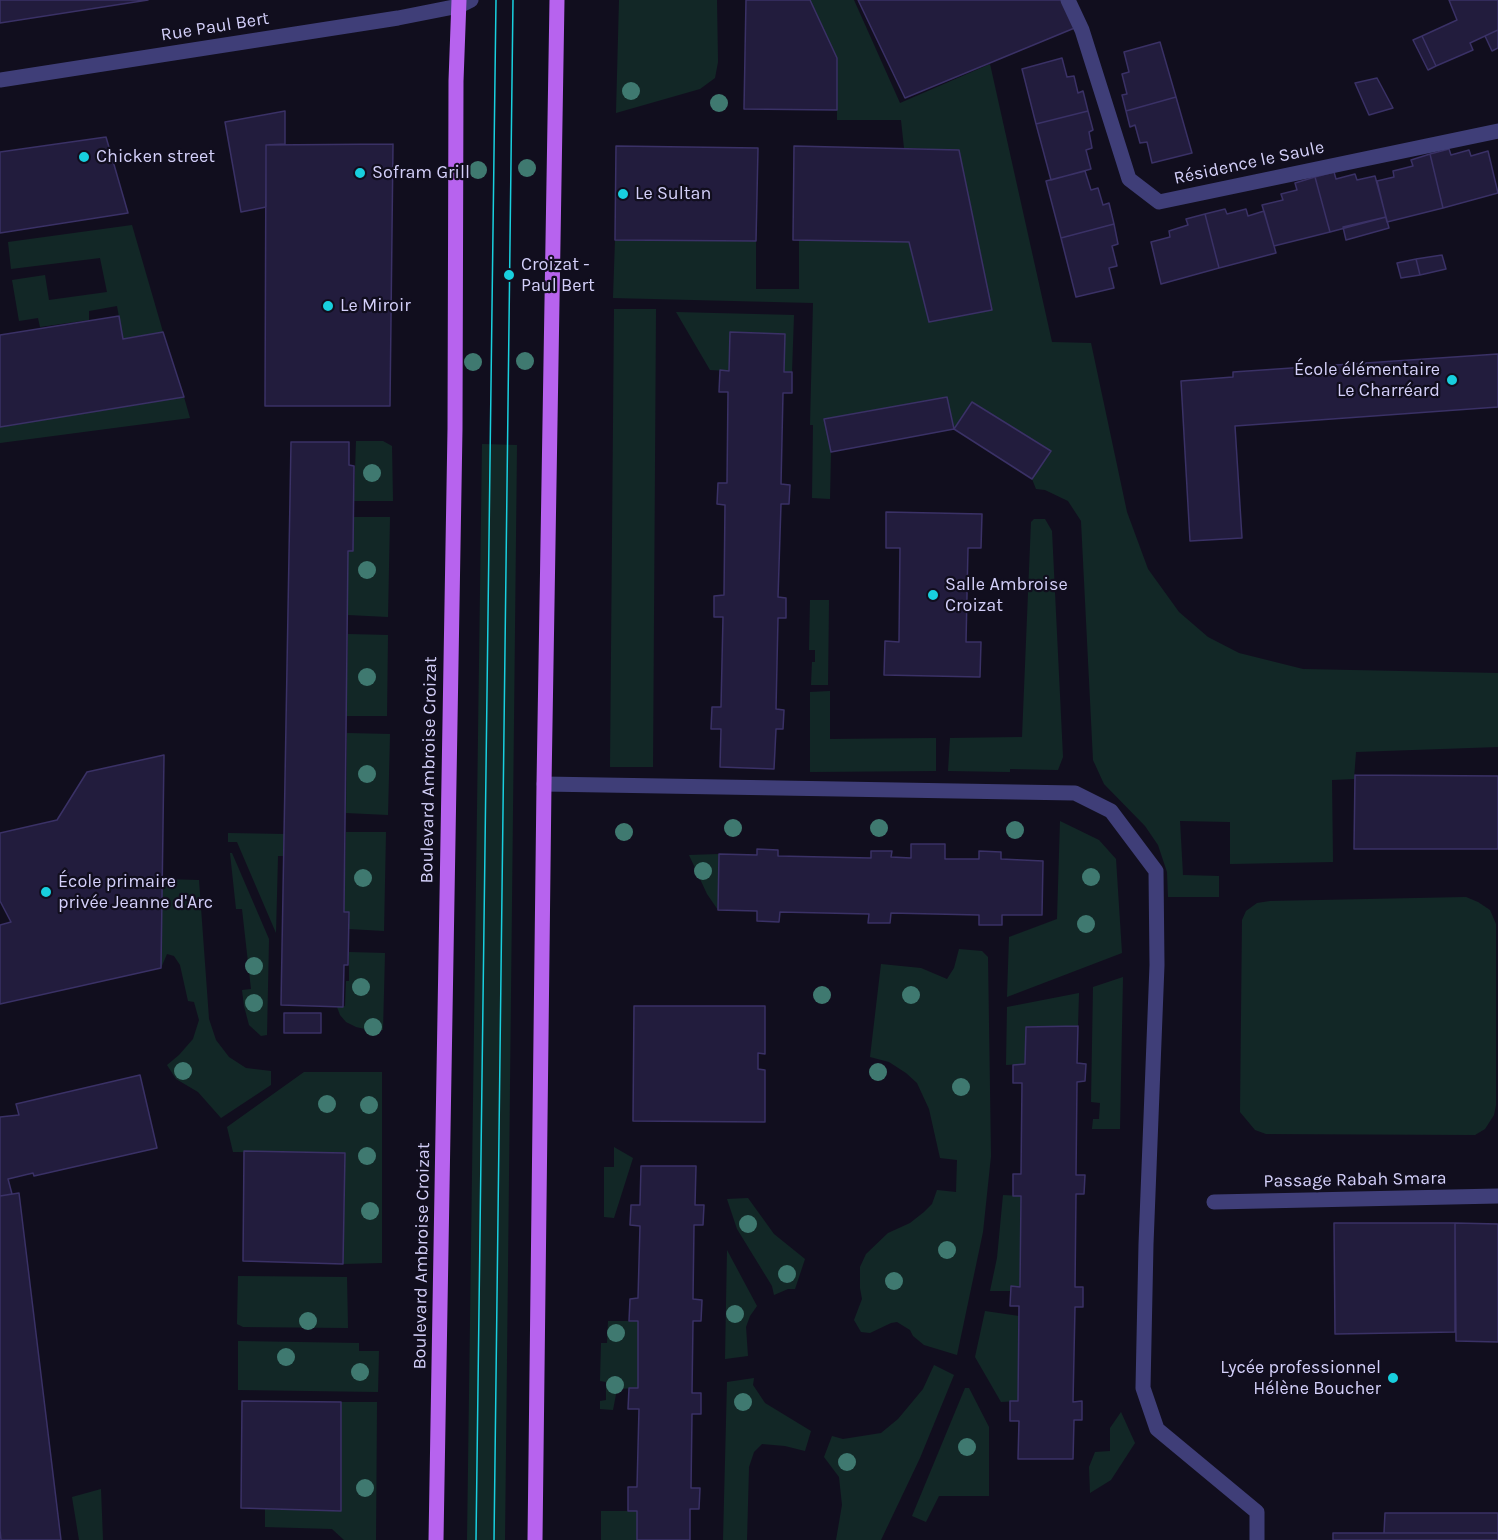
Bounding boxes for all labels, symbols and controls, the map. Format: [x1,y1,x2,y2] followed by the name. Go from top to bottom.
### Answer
[159,8,271,46] street label: Rue Paul Bert
[1172,137,1326,189] street label: Résidence le Saule
[96,146,215,168] place label: Chicken street
[77,150,91,164] marker: Chicken street
[372,162,470,184] place label: Sofram Grill
[353,166,367,180] marker: Sofram Grill
[635,183,711,205] place label: Le Sultan
[616,187,630,201] marker: Le Sultan
[521,254,595,296] place label: Croizat - Paul Bert
[502,268,516,282] marker: Croizat - Paul Bert
[340,295,411,317] place label: Le Miroir
[321,299,335,313] marker: Le Miroir
[1294,359,1440,401] place label: École élémentaire Le Charréard
[1445,373,1459,387] marker: École élémentaire Le Charréard
[945,574,1068,616] place label: Salle Ambroise Croizat
[926,588,940,602] marker: Salle Ambroise Croizat
[416,656,442,884] street label: Boulevard Ambroise Croizat
[58,871,213,914] place label: École primaire privée Jeanne d'Arc
[39,885,53,899] marker: École primaire privée Jeanne d'Arc
[409,1142,435,1370] street label: Boulevard Ambroise Croizat
[1263,1168,1447,1192] street label: Passage Rabah Smara
[1220,1357,1381,1400] place label: Lycée professionnel Hélène Boucher
[1386,1371,1400,1385] marker: Lycée professionnel Hélène Boucher

